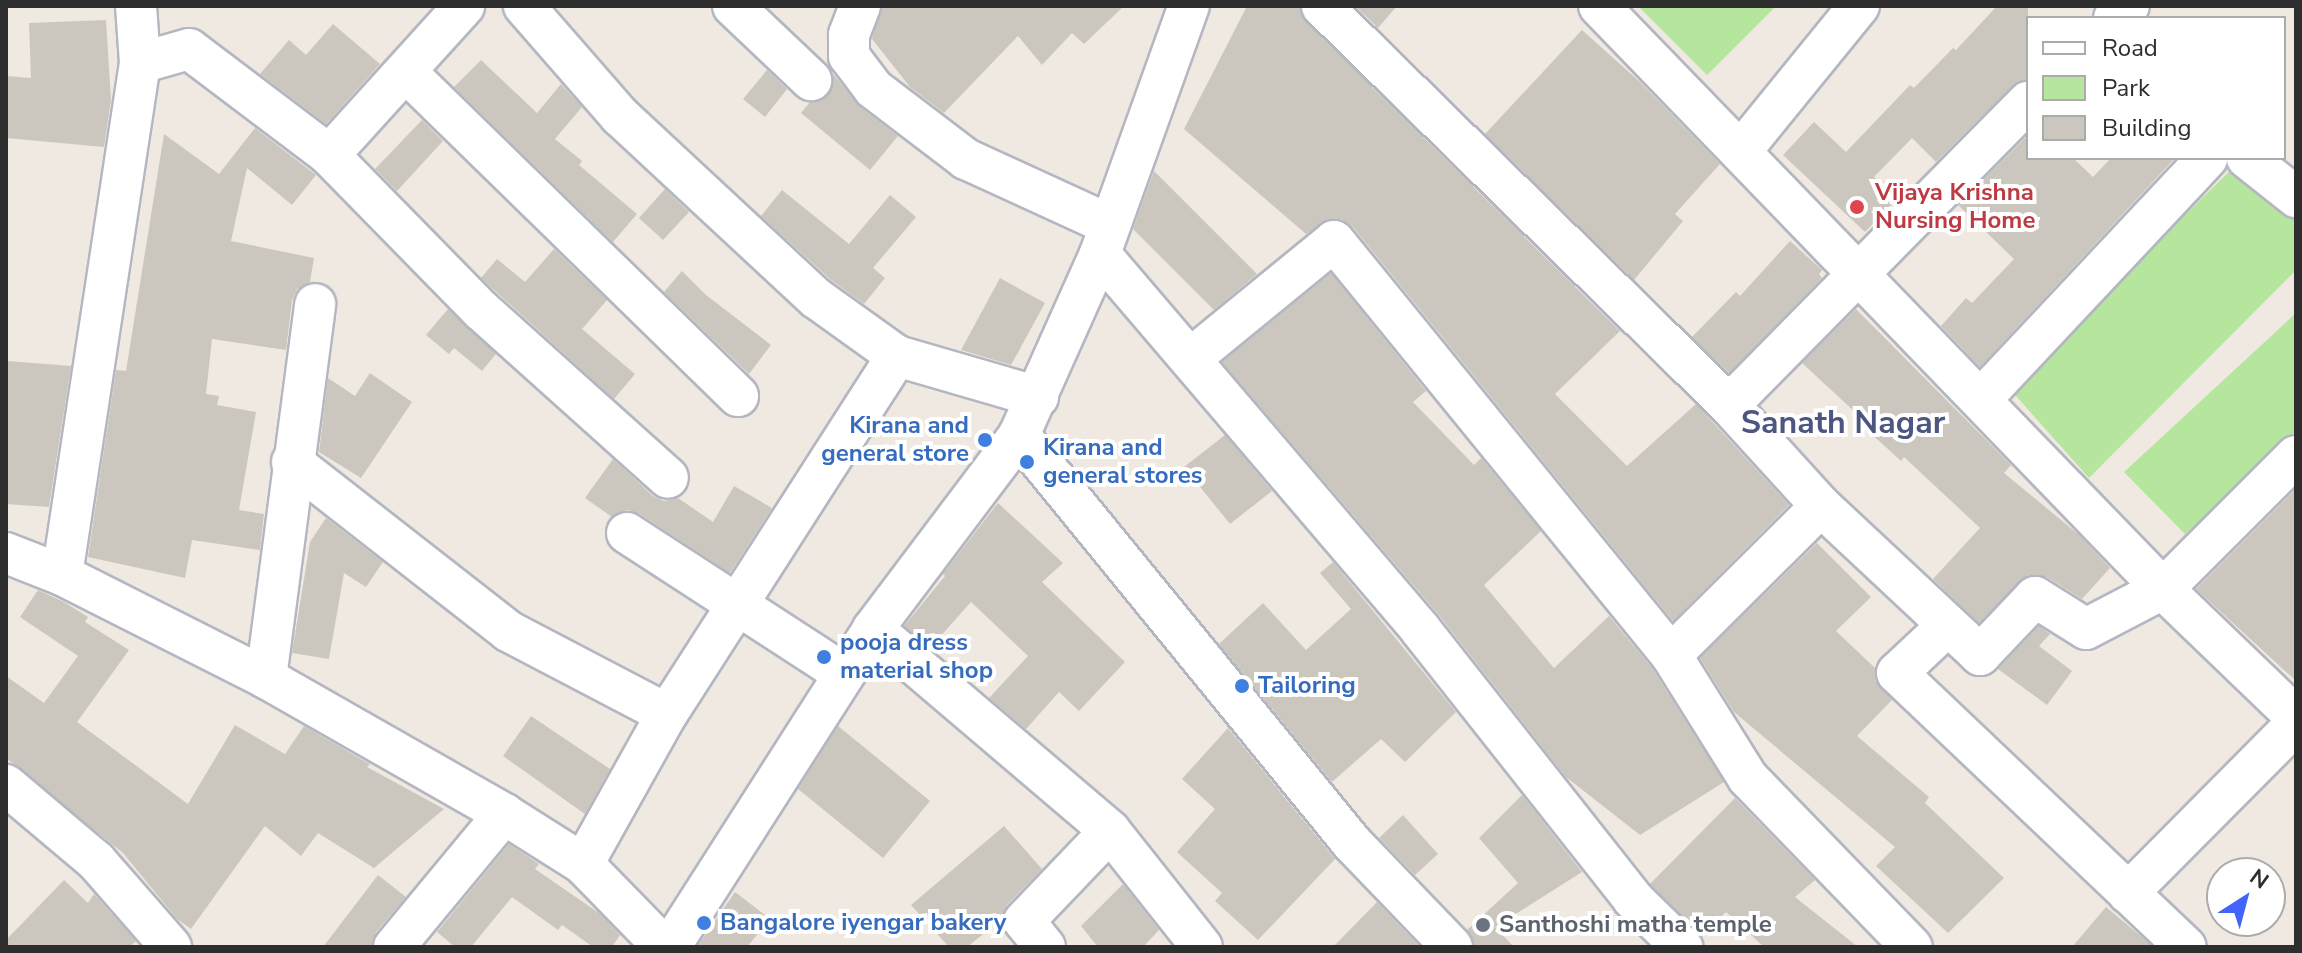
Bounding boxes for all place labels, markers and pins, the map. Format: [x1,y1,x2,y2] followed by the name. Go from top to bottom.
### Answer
[1875,179,2035,235] place label: Vijaya Krishna Nursing Home
[1846,196,1868,218] marker: Vijaya Krishna Nursing Home
[821,412,969,468] place label: Kirana and general store
[976,431,994,449] marker: Kirana and general store
[1043,434,1203,490] place label: Kirana and general stores
[1018,453,1036,471] marker: Kirana and general stores
[840,629,993,685] place label: pooja dress material shop
[815,648,833,666] marker: pooja dress material shop
[1258,672,1356,700] place label: Tailoring
[1233,677,1251,695] marker: Tailoring
[720,909,1006,937] place label: Bangalore iyengar bakery
[1499,911,1772,939] place label: Santhoshi matha temple
[695,914,713,932] marker: Bangalore iyengar bakery
[1474,916,1492,934] marker: Santhoshi matha temple

